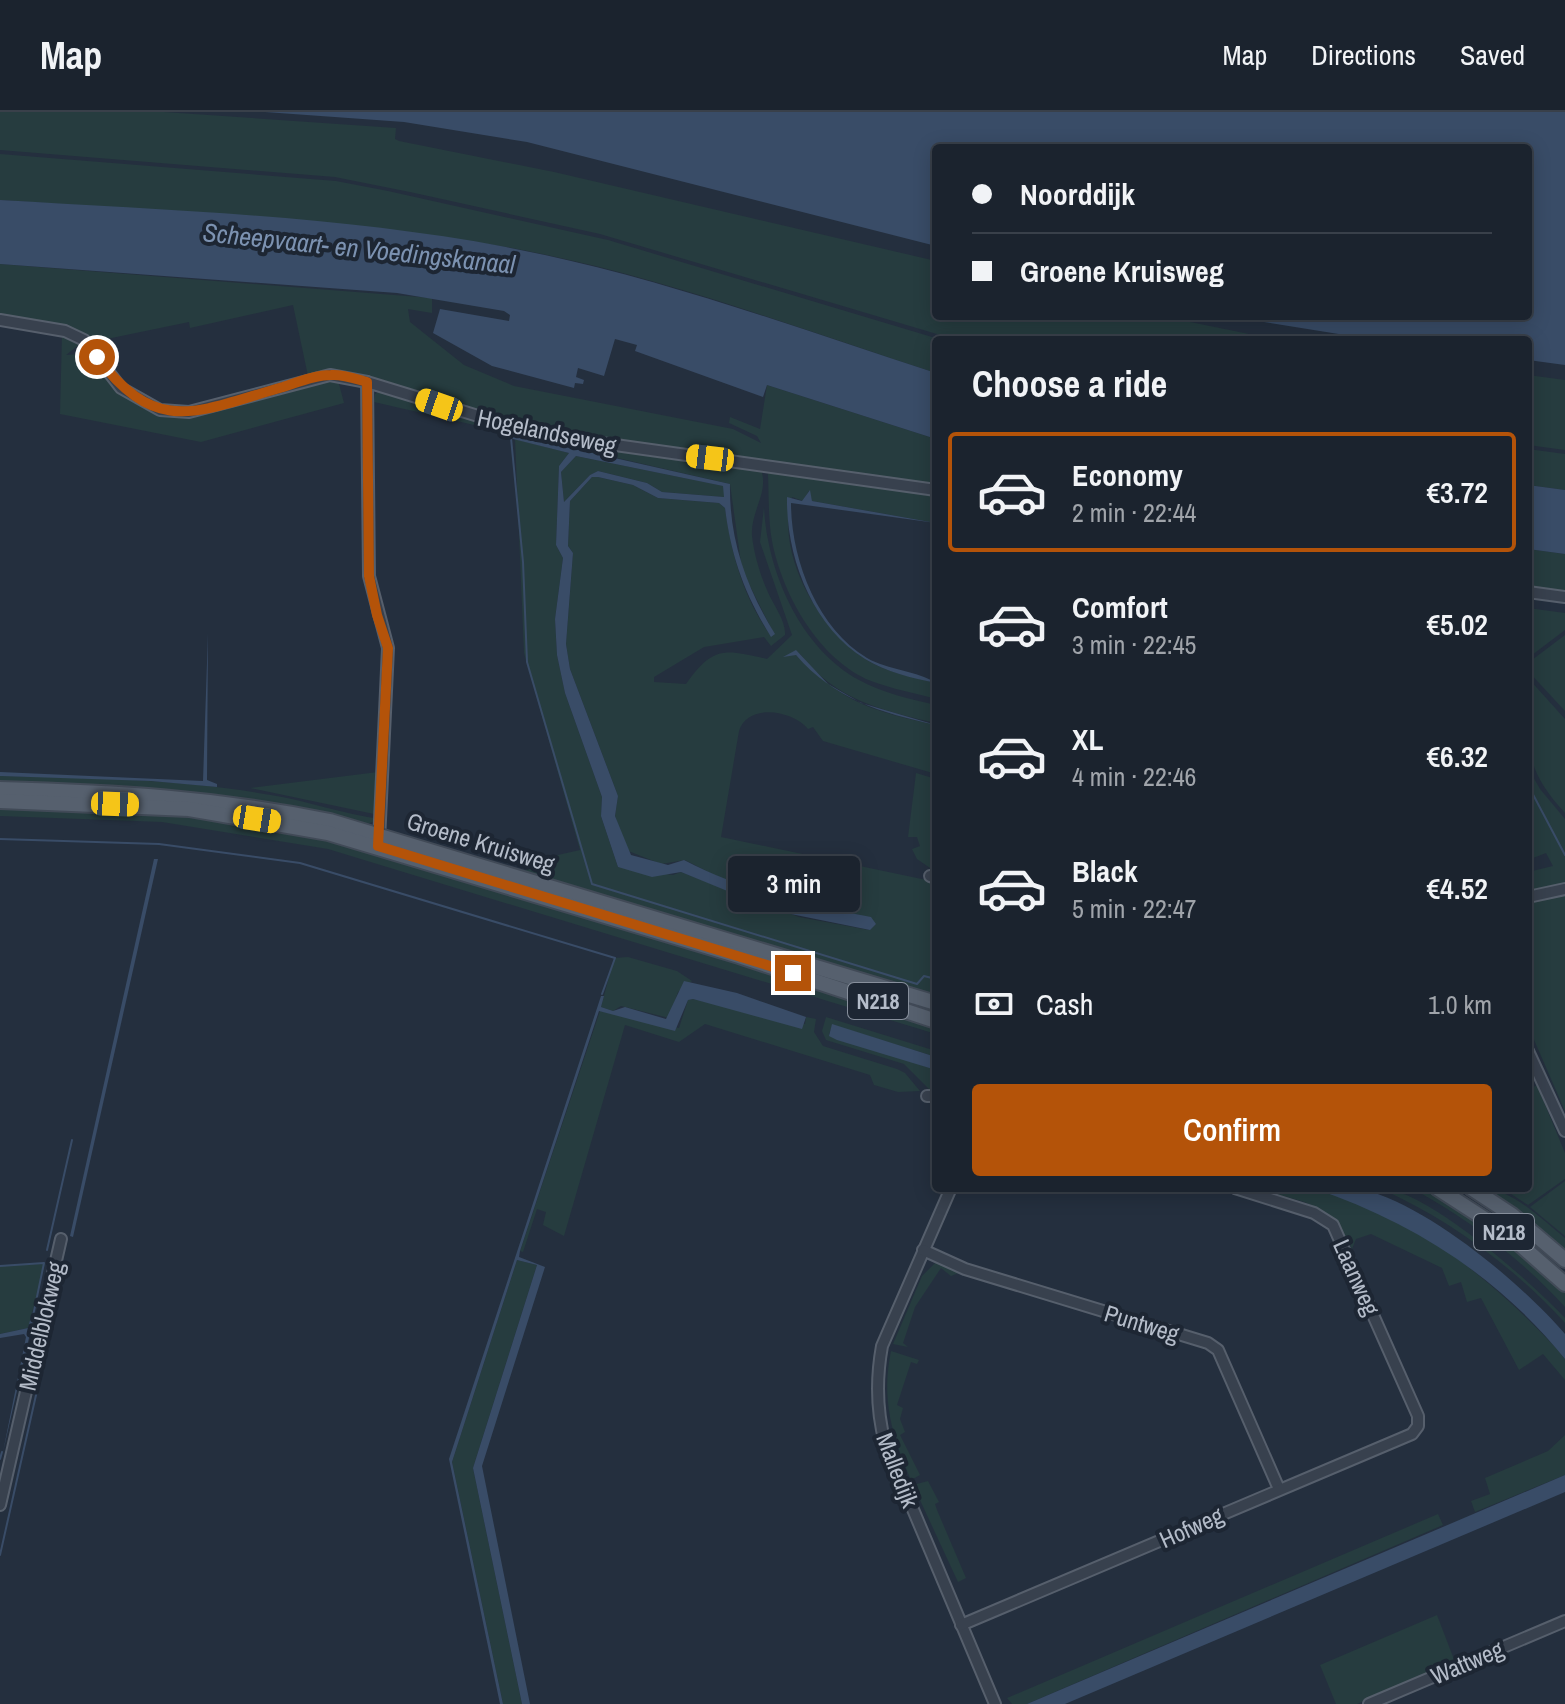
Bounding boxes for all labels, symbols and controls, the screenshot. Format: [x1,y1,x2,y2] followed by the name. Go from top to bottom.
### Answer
[40,30,102,81] text: Map
[1223,36,1267,74] text: Map
[1311,36,1416,74] text: Directions
[1460,36,1525,74] text: Saved
[1020,174,1135,214] text: Noorddijk
[201,214,518,282] water label: Scheepvaart- en Voedingskanaal
[1020,251,1224,291] text: Groene Kruisweg
[79,339,115,375] route start
[972,360,1167,408] text: Choose a ride
[412,386,466,424] car
[475,401,619,461] street label: Hogelandseweg
[685,443,735,473] car
[1072,455,1183,495] text: Economy
[976,456,1048,528] icon: car
[1426,472,1488,512] text: €3.72
[1072,495,1196,530] text: 2 min · 22:44
[1072,587,1168,627] text: Comfort
[976,588,1048,660] icon: car
[1426,604,1488,644] text: €5.02
[1072,627,1196,662] text: 3 min · 22:45
[1072,719,1103,759] text: XL
[976,720,1048,792] icon: car
[1426,736,1488,776] text: €6.32
[1072,759,1196,794] text: 4 min · 22:46
[91,791,139,817] car
[231,803,283,835] car
[403,804,559,880] street label: Groene Kruisweg
[1072,851,1138,891] text: Black
[976,852,1048,924] icon: car
[727,857,859,913] callout: 3 min
[767,866,821,901] text: 3 min
[1426,868,1488,908] text: €4.52
[1072,891,1196,926] text: 5 min · 22:47
[775,955,811,991] route end
[972,982,1016,1026] icon: cash
[848,983,908,1019] road number: N218
[1036,984,1093,1024] text: Cash
[1428,987,1492,1022] text: 1.0 km
[972,1084,1492,1176] button: Confirm
[1474,1214,1534,1250] road number: N218
[1326,1234,1388,1320] street label: Laanweg
[11,1258,71,1394] street label: Middelblokweg
[1101,1297,1183,1350] street label: Puntweg
[869,1428,927,1512] street label: Malledijk
[1154,1499,1228,1555] street label: Hofweg
[1426,1632,1508,1692] street label: Wattweg

